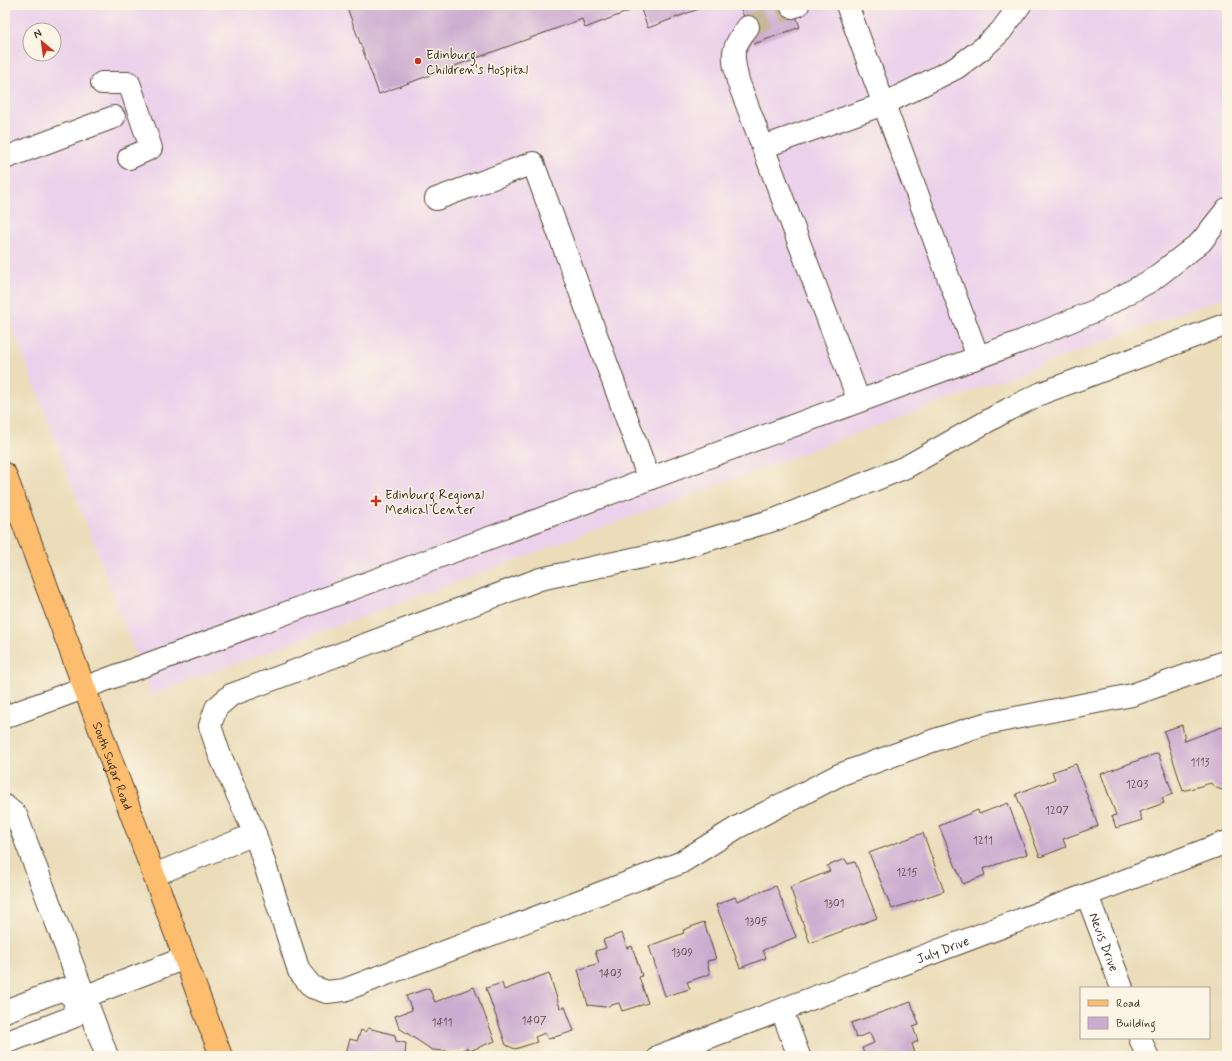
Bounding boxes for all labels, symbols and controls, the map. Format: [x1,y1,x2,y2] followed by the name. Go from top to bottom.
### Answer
[22,22,62,62] north arrow
[31,26,44,42] text: N
[426,47,529,79] place label: Edinburg Children's Hospital
[413,56,423,66] marker: Edinburg Children's Hospital
[385,487,485,519] place label: Edinburg Regional Medical Center
[370,495,382,507] marker: Edinburg Regional Medical Center
[88,720,136,813] street label: South Sugar Road
[1191,756,1209,770] house number: 1113
[1126,778,1148,792] house number: 1203
[1045,804,1069,818] house number: 1207
[973,834,993,848] house number: 1211
[896,866,918,880] house number: 1215
[823,897,845,911] house number: 1301
[1084,911,1122,974] street label: Nevis Drive
[745,915,768,929] house number: 1305
[914,933,972,968] street label: July Drive
[671,946,693,960] house number: 1309
[598,967,622,981] house number: 1403
[1080,987,1210,1039] legend
[1116,996,1140,1012] text: Road
[522,1014,547,1028] house number: 1407
[432,1016,452,1030] house number: 1411
[1116,1016,1156,1033] text: Building

